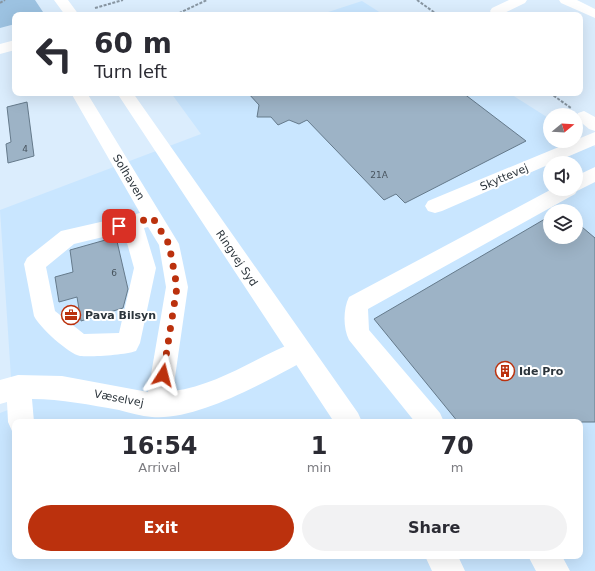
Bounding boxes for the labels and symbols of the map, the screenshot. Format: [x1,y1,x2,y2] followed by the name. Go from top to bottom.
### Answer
[543,108,583,148] north arrow
[22,144,28,154] house number: 4
[110,152,147,202] street label: Solhaven
[478,161,530,193] street label: Skyttevej
[370,170,389,180] house number: 21A
[102,209,136,243] pin
[213,228,260,289] street label: Ringvej Syd
[111,268,117,278] house number: 6
[60,304,82,326] office icon: Pava Bilsyn
[85,309,156,322] place label: Pava Bilsyn
[142,354,184,396] position arrow
[494,360,516,382] building icon: Ide Pro
[519,365,564,378] place label: Ide Pro
[93,387,145,410] street label: Væselvej

